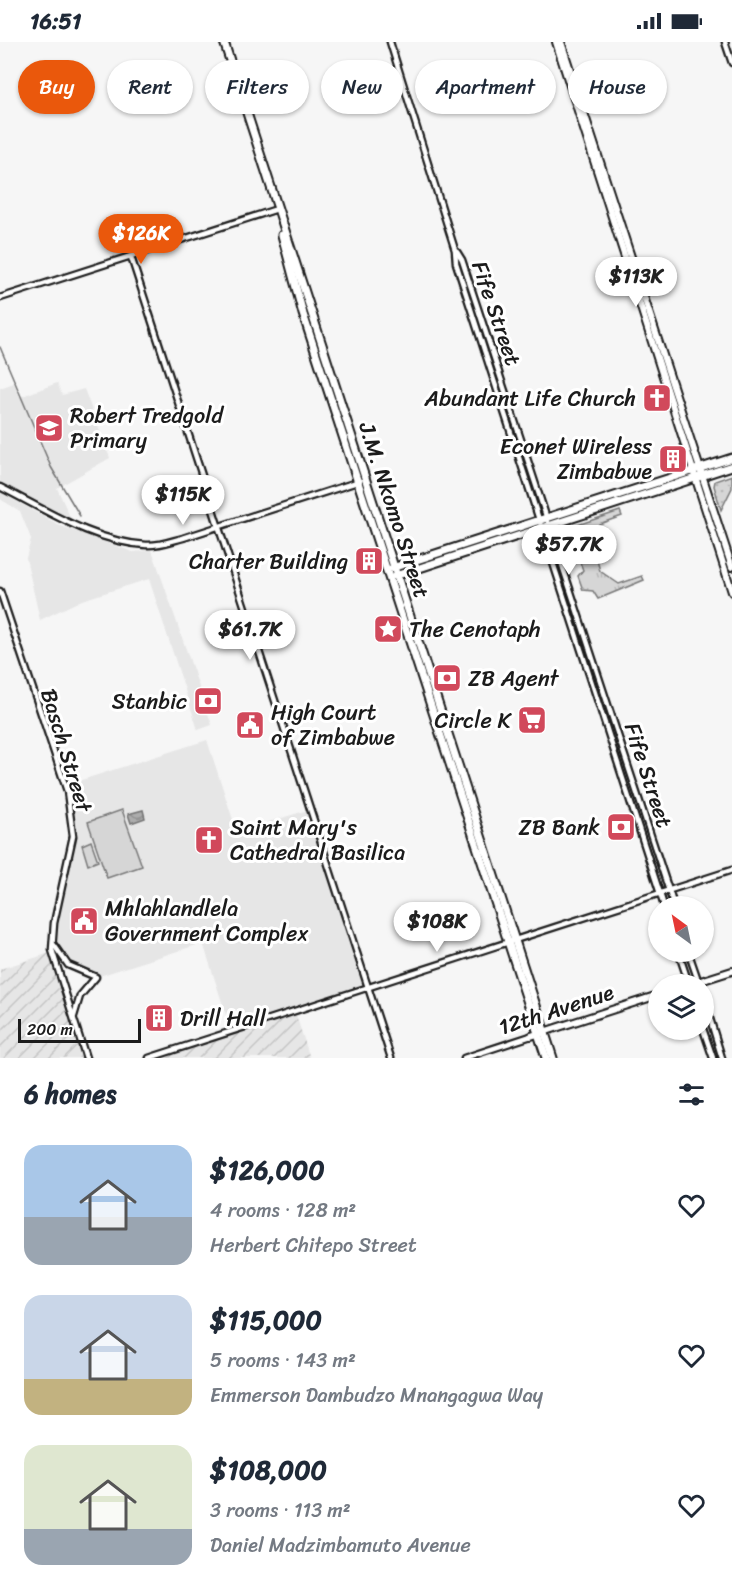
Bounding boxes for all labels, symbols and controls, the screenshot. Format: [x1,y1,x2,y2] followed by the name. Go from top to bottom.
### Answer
[30,2,81,41] text: 16:51
[18,60,95,114] chip: Buy
[107,60,193,114] chip: Rent
[205,60,309,114] chip: Filters
[321,60,403,114] chip: New
[415,60,556,114] chip: Apartment
[568,60,667,114] chip: House
[99,214,183,265] pin: $126K
[112,216,170,251] text: $126K
[460,255,533,371] street label: Fife Street
[594,257,678,308] pin: $113K
[609,259,663,294] text: $113K
[424,379,636,418] place label: Abundant Life Church
[641,382,673,414] church icon: Abundant Life Church
[70,396,225,460] place label: Robert Tredgold Primary
[33,412,65,444] school or university icon: Robert Tredgold Primary
[347,416,442,604] street label: J.M. Nkomo Street
[500,427,653,491] place label: Econet Wireless Zimbabwe
[657,443,689,475] building icon: Econet Wireless Zimbabwe
[141,475,225,526] pin: $115K
[156,477,211,512] text: $115K
[520,525,618,576] pin: $57.7K
[536,527,602,562] text: $57.7K
[189,542,348,581] place label: Charter Building
[353,545,385,577] building icon: Charter Building
[201,610,299,661] pin: $61.7K
[409,610,541,649] place label: The Cenotaph
[218,612,282,647] text: $61.7K
[372,613,404,645] place icon: The Cenotaph
[468,659,560,698] place label: ZB Agent
[431,662,463,694] bank icon: ZB Agent
[112,682,187,721] place label: Stanbic
[29,684,104,818] street label: Basch Street
[192,685,224,717] bank icon: Stanbic
[271,693,395,757] place label: High Court of Zimbabwe
[435,701,513,740] place label: Circle K
[516,704,548,736] supermarket icon: Circle K
[234,709,266,741] public building icon: High Court of Zimbabwe
[613,717,684,833] street label: Fife Street
[230,808,405,872] place label: Saint Mary's Cathedral Basilica
[518,808,600,847] place label: ZB Bank
[605,811,637,843] bank icon: ZB Bank
[193,824,225,856] church icon: Saint Mary's Cathedral Basilica
[105,889,309,953] place label: Mhlahlandlela Government Complex
[648,896,714,962] north arrow
[648,896,714,1040] map controls
[395,902,479,953] pin: $108K
[408,904,466,939] text: $108K
[68,905,100,937] public building icon: Mhlahlandlela Government Complex
[493,972,619,1046] street label: 12th Avenue
[648,974,714,1040] button: layers
[180,999,266,1038] place label: Drill Hall
[143,1002,175,1034] building icon: Drill Hall
[27,1015,73,1044] text: 200 m
[18,1016,141,1043] scale bar
[24,1071,116,1117] text: 6 homes
[675,1078,708,1111] icon: filters
[210,1147,325,1193] text: $126,000
[72,1169,144,1241] icon: home
[675,1189,708,1222] icon: heart
[210,1193,356,1228] text: 4 rooms · 128 m²
[210,1228,417,1263] text: Herbert Chitepo Street
[210,1297,322,1343] text: $115,000
[72,1319,144,1391] icon: home
[675,1339,708,1372] icon: heart
[210,1343,356,1378] text: 5 rooms · 143 m²
[210,1378,543,1413] text: Emmerson Dambudzo Mnangagwa Way
[210,1447,327,1493] text: $108,000
[72,1469,144,1541] icon: home
[675,1489,708,1522] icon: heart
[210,1493,351,1528] text: 3 rooms · 113 m²
[210,1528,471,1563] text: Daniel Madzimbamuto Avenue

